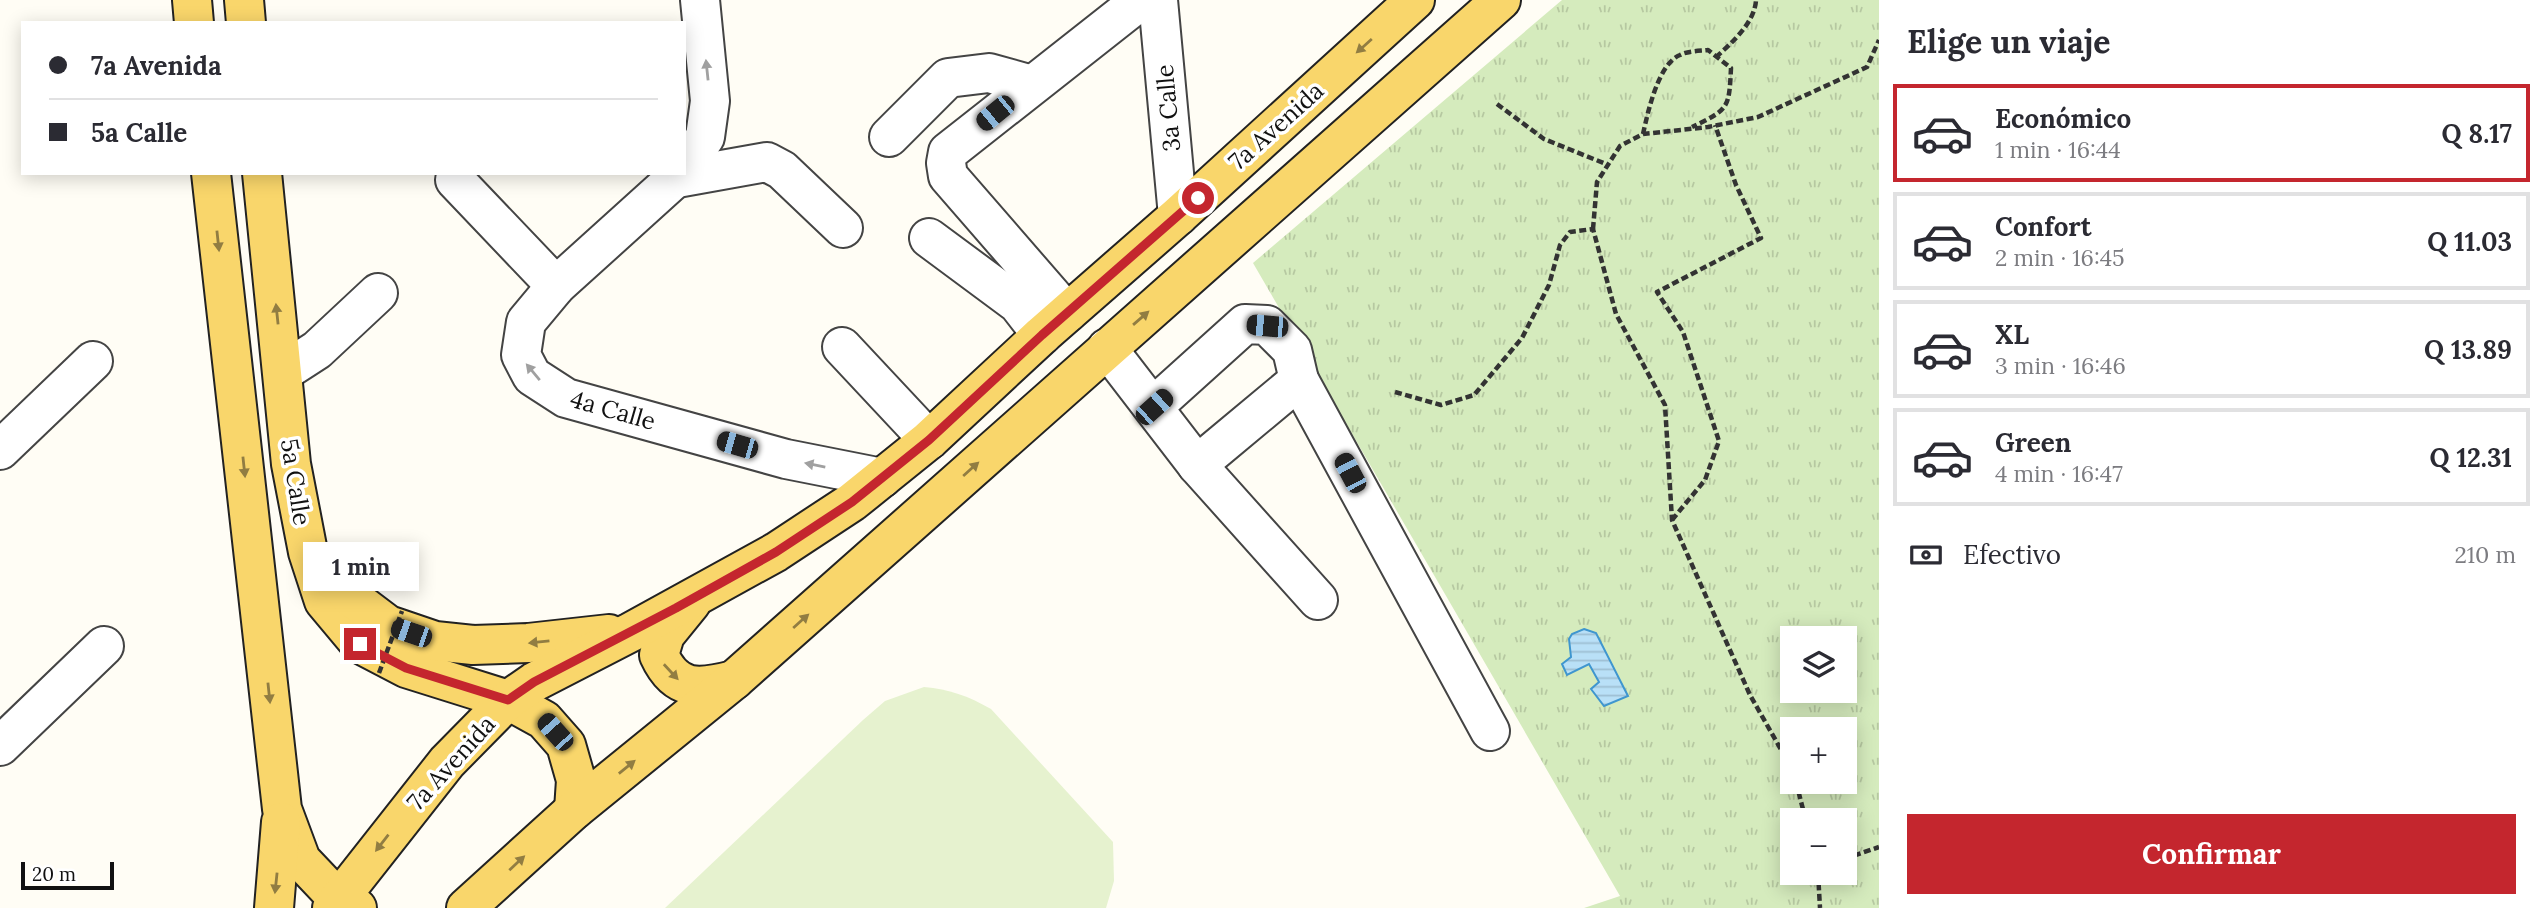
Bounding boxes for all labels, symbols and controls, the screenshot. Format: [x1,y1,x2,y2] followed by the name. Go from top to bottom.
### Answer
[1907,21,2111,62] text: Elige un viaje
[1355,38,1373,54] one-way arrow
[91,49,222,82] text: 7a Avenida
[701,58,712,80] one-way arrow
[1149,63,1187,153] street label: 3a Calle
[1222,75,1330,177] street label: 7a Avenida
[973,92,1018,134] car
[1911,102,1974,165] icon: car
[1995,102,2131,135] text: Económico
[91,116,187,149] text: 5a Calle
[2441,117,2512,150] text: Q 8.17
[1995,135,2121,164] text: 1 min · 16:44
[1182,182,1214,214] route start
[1911,210,1974,273] icon: car
[1995,210,2092,243] text: Confort
[2427,225,2512,258] text: Q 11.03
[213,230,224,252] one-way arrow
[1995,243,2125,272] text: 2 min · 16:45
[271,303,282,325] one-way arrow
[1132,310,1150,326] one-way arrow
[1246,314,1289,338] car
[1911,318,1974,381] icon: car
[1995,318,2029,351] text: XL
[2424,333,2512,366] text: Q 13.89
[1995,351,2126,380] text: 3 min · 16:46
[525,364,540,382] one-way arrow
[567,383,659,437] street label: 4a Calle
[1132,385,1177,429] car
[1911,426,1974,489] icon: car
[1995,426,2071,459] text: Green
[714,429,761,461] car
[274,437,318,527] street label: 5a Calle
[2430,441,2512,474] text: Q 12.31
[1331,450,1370,496] car
[238,456,249,478] one-way arrow
[804,459,826,470] one-way arrow
[1995,459,2123,488] text: 4 min · 16:47
[962,462,979,478] one-way arrow
[1907,536,1945,574] icon: cash
[1963,538,2061,571] text: Efectivo
[2454,540,2516,569] text: 210 m
[302,542,418,592] callout: 1 min
[332,552,390,581] text: 1 min
[792,613,810,629] one-way arrow
[388,616,435,650] car
[1780,626,1857,885] map controls
[1780,626,1857,703] button: layers
[344,628,376,660] route end
[528,637,550,648] one-way arrow
[663,663,679,681] one-way arrow
[264,682,275,704] one-way arrow
[400,709,502,817] street label: 7a Avenida
[534,709,577,755] car
[1780,717,1857,794] button: +
[618,760,635,775] one-way arrow
[1780,808,1857,885] button: −
[1907,814,2516,894] button: Confirmar
[376,834,390,852] one-way arrow
[508,855,525,871] one-way arrow
[21,859,114,891] scale bar
[32,862,76,886] text: 20 m
[271,872,282,894] one-way arrow

